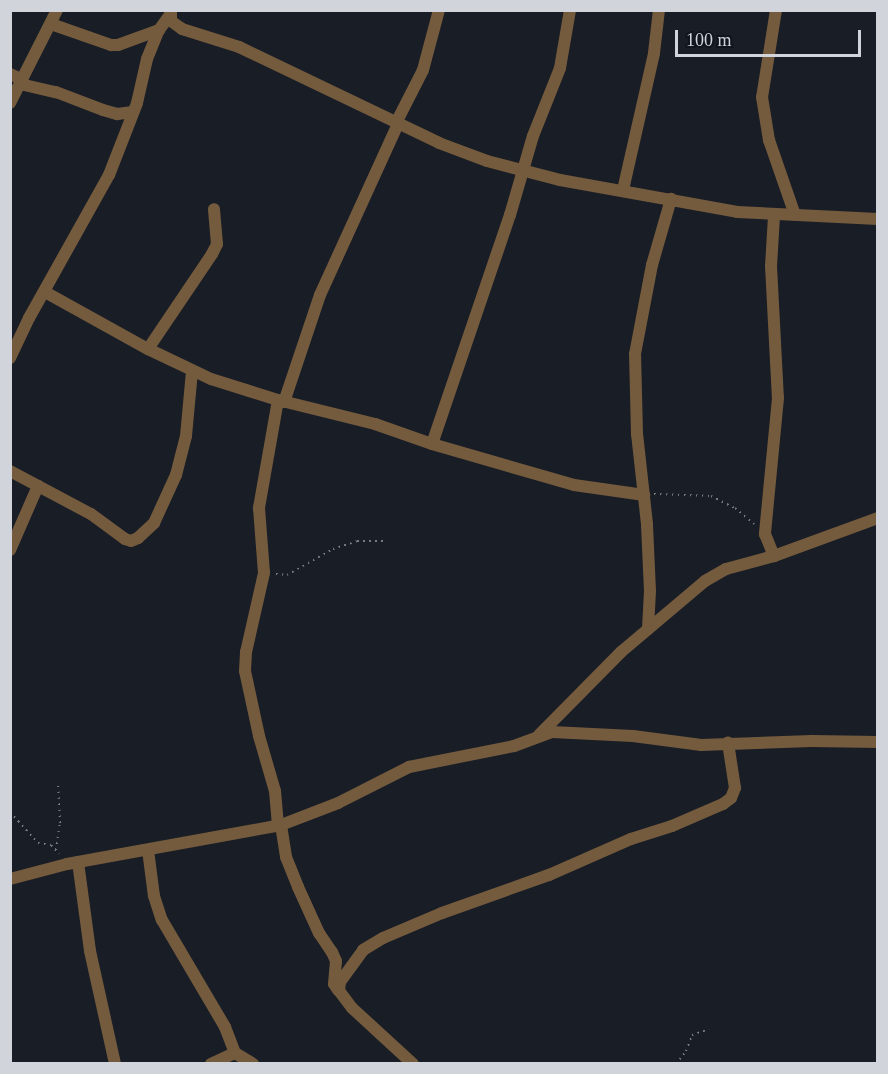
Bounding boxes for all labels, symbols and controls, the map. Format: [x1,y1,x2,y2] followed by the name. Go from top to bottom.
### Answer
[678,18,864,56] scale bar
[686,30,732,50] text: 100 m

